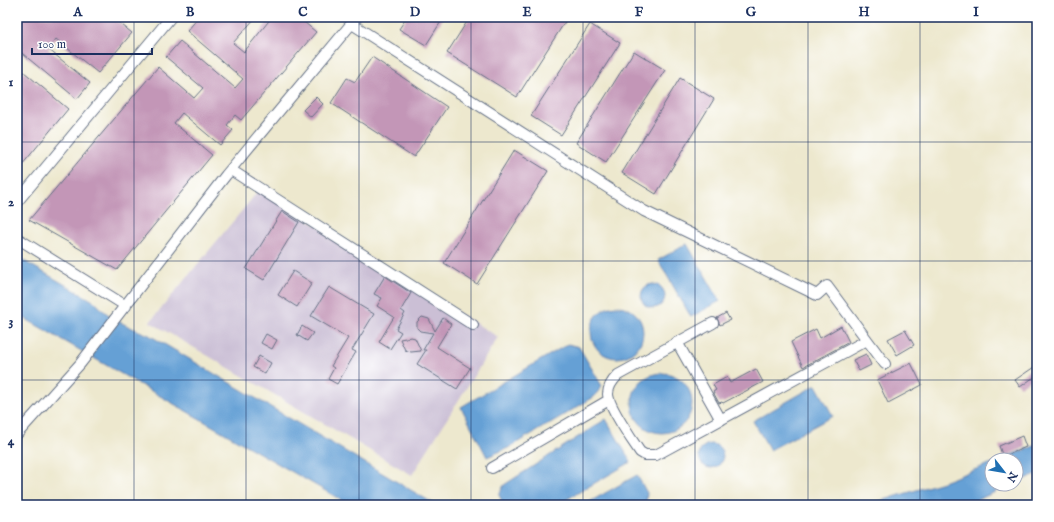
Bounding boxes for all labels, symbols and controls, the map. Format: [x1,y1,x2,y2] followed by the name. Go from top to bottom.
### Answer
[73,4,84,21] text: A
[186,4,195,21] text: B
[298,4,308,21] text: C
[410,4,421,21] text: D
[522,4,532,21] text: E
[635,4,644,21] text: F
[746,4,757,21] text: G
[858,4,870,21] text: H
[973,4,979,21] text: I
[32,30,152,56] scale bar
[38,37,66,52] text: 100 m
[9,74,14,91] text: 1
[8,194,14,211] text: 2
[9,313,14,330] text: 3
[8,433,15,450] text: 4
[984,452,1024,492] north arrow
[1003,468,1021,485] text: N

